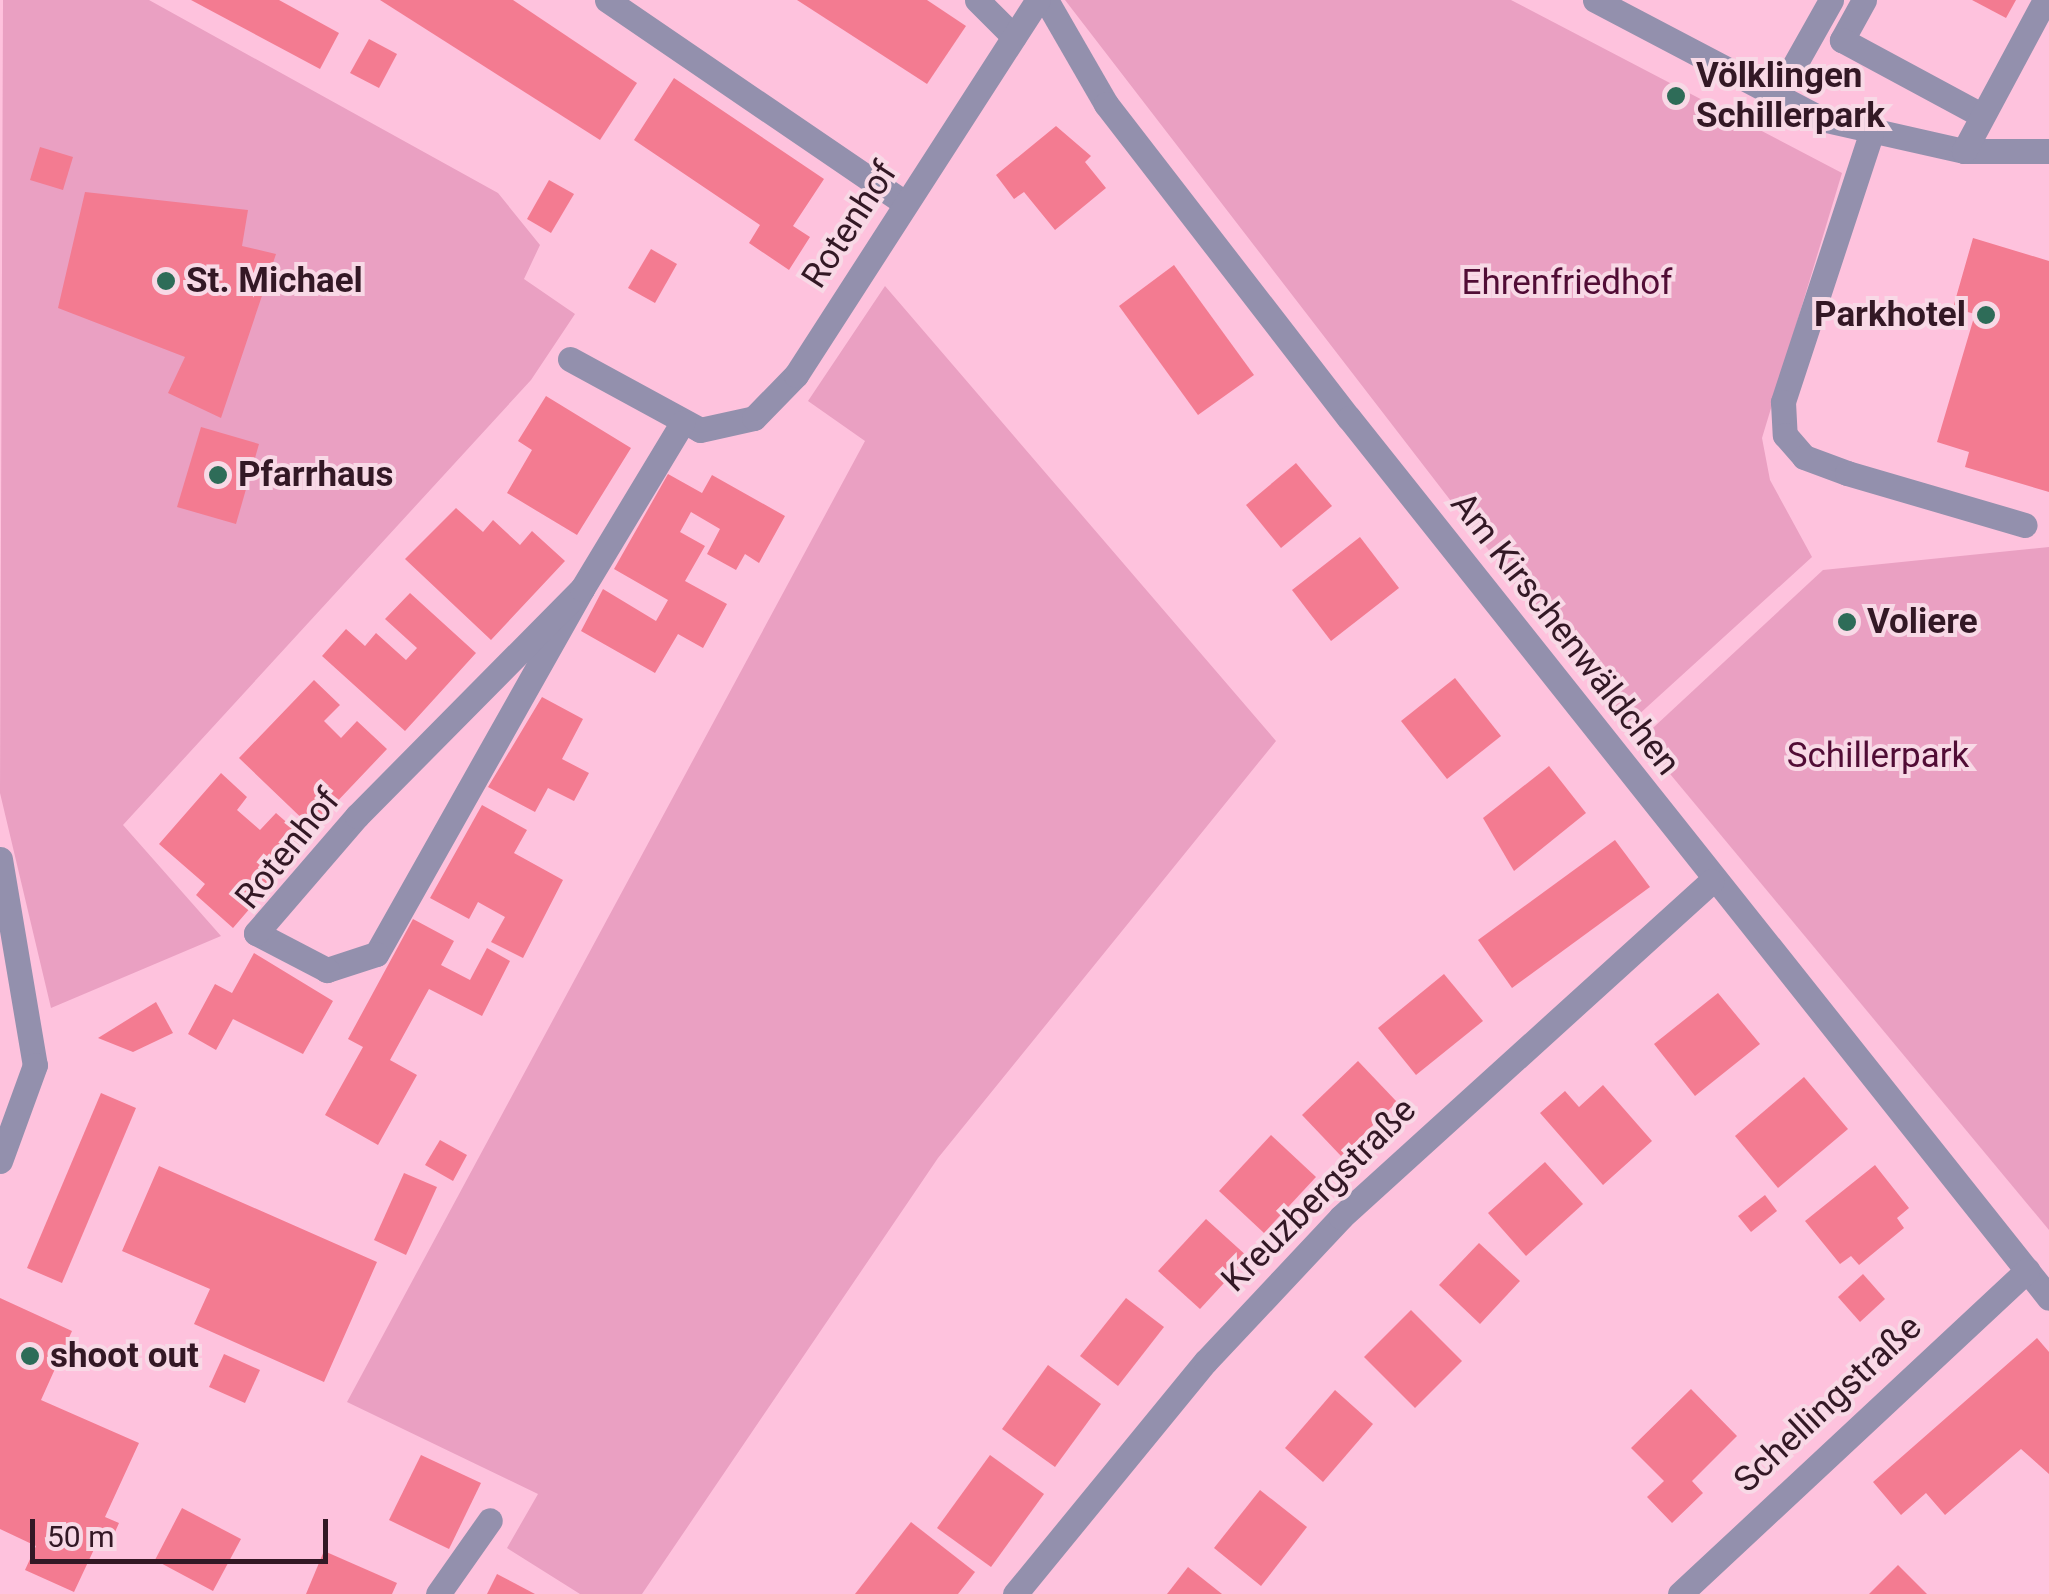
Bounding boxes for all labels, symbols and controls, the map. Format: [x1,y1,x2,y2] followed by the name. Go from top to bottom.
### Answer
[1696,55,1885,137] place label: Völklingen Schillerpark
[1665,85,1687,107] marker: Völklingen Schillerpark
[794,154,906,296] street label: Rotenhof
[186,260,363,302] place label: St. Michael
[1462,262,1672,304] park label: Ehrenfriedhof
[155,270,177,292] marker: St. Michael
[1814,294,1966,336] place label: Parkhotel
[1975,304,1997,326] marker: Parkhotel
[238,454,393,496] place label: Pfarrhaus
[207,464,229,486] marker: Pfarrhaus
[1442,484,1688,784] street label: Am Kirschenwäldchen
[1867,601,1978,643] place label: Voliere
[1836,611,1858,633] marker: Voliere
[1787,735,1969,777] park label: Schillerpark
[227,781,349,917] street label: Rotenhof
[1213,1089,1425,1301] street label: Kreuzbergstraße
[1726,1307,1930,1501] street label: Schellingstraße
[50,1335,199,1377] place label: shoot out
[19,1345,41,1367] marker: shoot out
[35,1499,332,1561] scale bar
[47,1519,114,1554] text: 50 m

